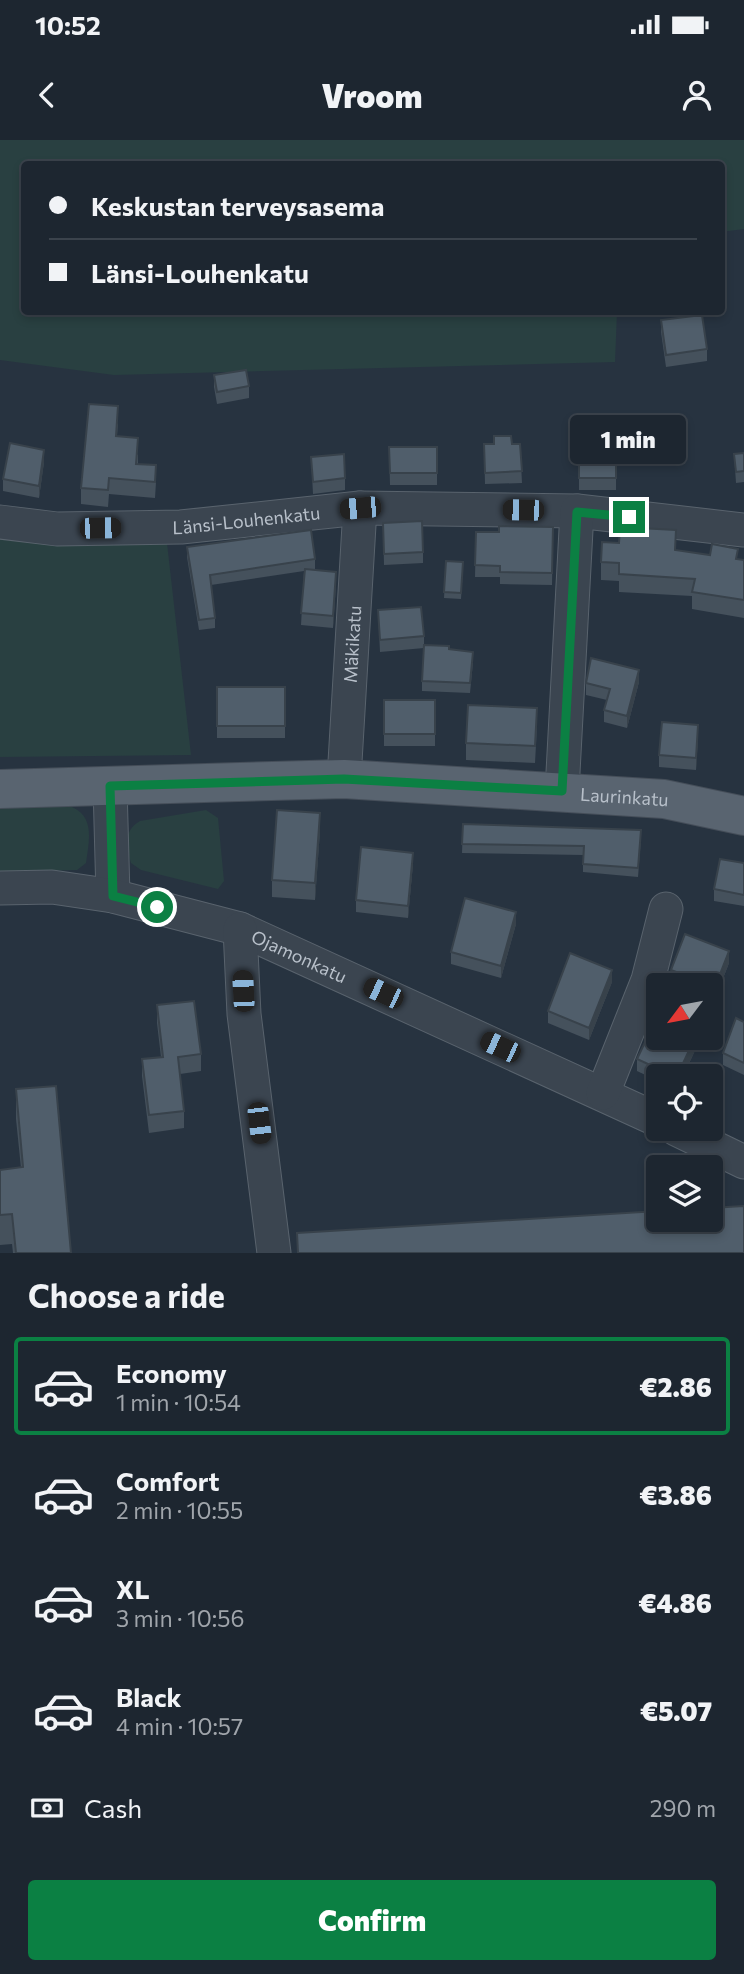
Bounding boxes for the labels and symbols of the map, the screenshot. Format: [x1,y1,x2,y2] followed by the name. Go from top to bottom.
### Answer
[571,416,687,464] callout: 1 min
[339,496,382,520] car
[502,499,545,521] car
[172,501,321,538] street label: Länsi-Louhenkatu
[613,501,645,533] route end
[79,517,122,539] car
[339,605,365,684] street label: Mäkikatu
[579,783,669,810] street label: Laurinkatu
[141,891,173,923] route start
[248,925,350,987] street label: Ojamonkatu
[232,969,255,1013] car
[646,973,723,1050] north arrow
[360,975,407,1011] car
[477,1029,524,1065] car
[247,1101,272,1145] car

